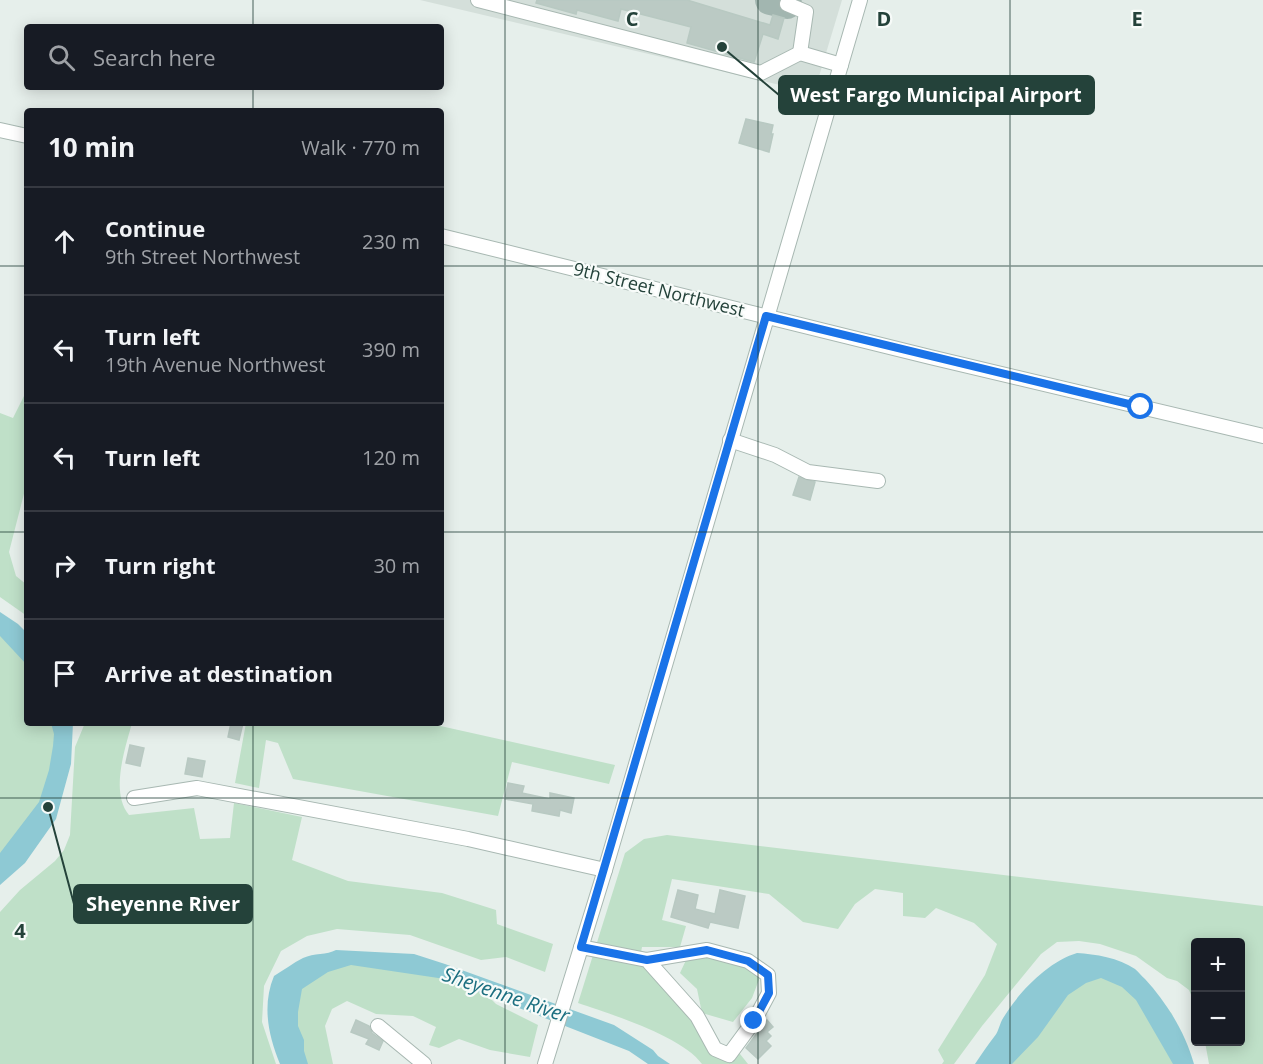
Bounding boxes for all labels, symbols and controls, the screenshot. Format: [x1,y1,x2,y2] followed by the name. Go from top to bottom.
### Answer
[626,5,639,32] text: C
[877,5,891,32] text: D
[1131,5,1143,32] text: E
[24,24,444,90] search box
[45,41,78,74] icon: search
[93,42,216,72] text: Search here
[779,76,1094,114] callout: West Fargo Municipal Airport
[790,81,1082,108] text: West Fargo Municipal Airport
[48,129,135,165] text: 10 min
[301,134,420,161] text: Walk · 770 m
[105,213,205,243] text: Continue
[48,225,81,258] icon: ahead
[362,228,420,255] text: 230 m
[105,243,300,270] text: 9th Street Northwest
[571,256,747,322] street label: 9th Street Northwest
[105,321,200,351] text: Turn left
[48,333,81,366] icon: left
[362,336,420,363] text: 390 m
[105,351,325,378] text: 19th Avenue Northwest
[1127,393,1153,419] route start
[48,441,81,474] icon: left
[105,442,200,472] text: Turn left
[362,444,420,471] text: 120 m
[48,549,81,582] icon: right
[105,550,216,580] text: Turn right
[373,552,420,579] text: 30 m
[48,657,81,690] icon: arrive
[105,658,333,688] text: Arrive at destination
[74,885,252,923] callout: Sheyenne River
[86,890,240,917] text: Sheyenne River
[14,917,26,944] text: 4
[1191,938,1245,1046] map controls
[1191,938,1245,992] button: +
[439,960,574,1029] water label: Sheyenne River
[1191,992,1245,1046] button: −
[740,1007,766,1033] route end

